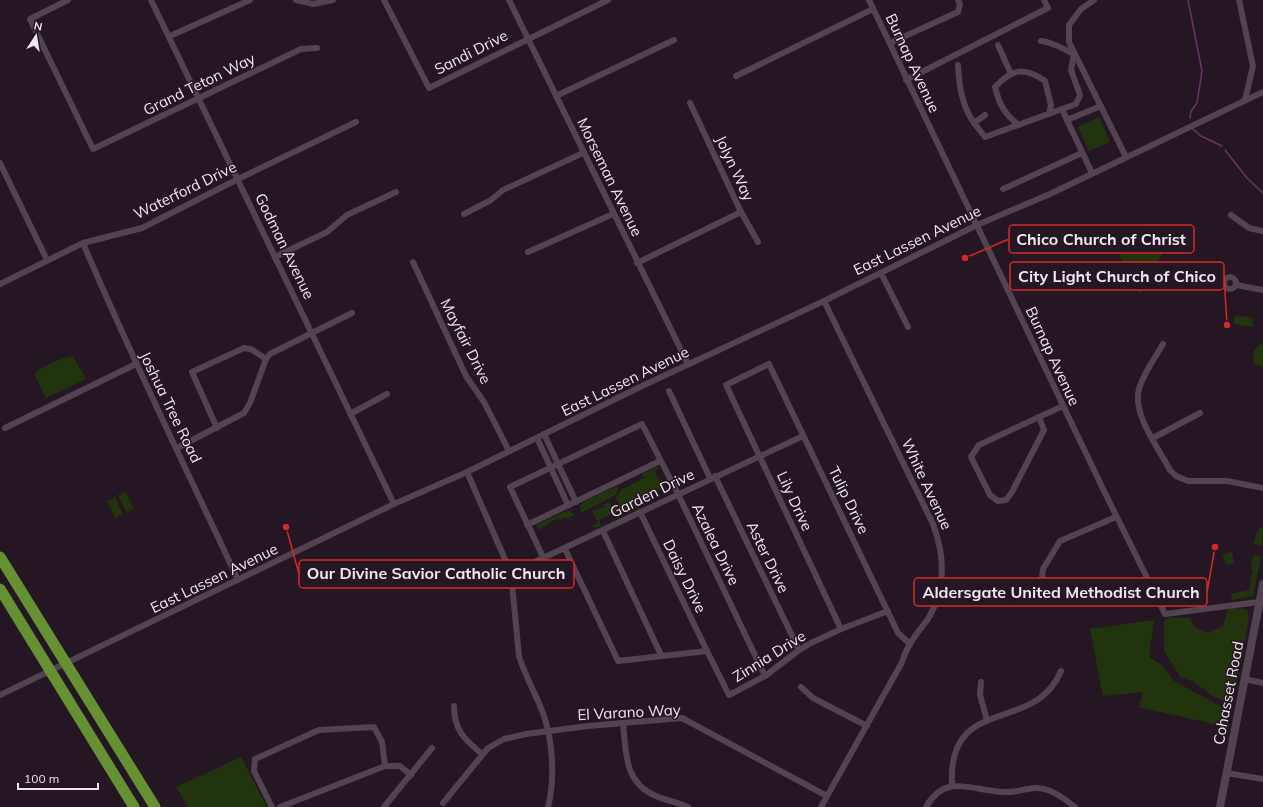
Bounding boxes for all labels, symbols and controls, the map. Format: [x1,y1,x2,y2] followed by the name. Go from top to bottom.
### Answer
[882,10,944,116] street label: Burnap Avenue
[16,16,56,56] north arrow
[33,19,44,34] text: N
[431,25,511,79] street label: Sandi Drive
[140,49,258,119] street label: Grand Teton Way
[573,115,647,239] street label: Morseman Avenue
[712,132,759,204] street label: Jolyn Way
[131,157,239,223] street label: Waterford Drive
[251,190,319,302] street label: Godman Avenue
[850,201,984,279] street label: East Lassen Avenue
[1009,225,1194,253] callout: Chico Church of Christ
[1016,229,1186,249] text: Chico Church of Christ
[1010,262,1224,290] callout: City Light Church of Chico
[1018,266,1216,286] text: City Light Church of Chico
[436,295,496,387] street label: Mayfair Drive
[1022,303,1084,409] street label: Burnap Avenue
[558,342,692,420] street label: East Lassen Avenue
[136,348,206,466] street label: Joshua Tree Road
[898,435,956,533] street label: White Avenue
[824,463,874,537] street label: Tulip Drive
[607,464,697,522] street label: Garden Drive
[773,468,817,534] street label: Lily Drive
[688,500,744,588] street label: Azalea Drive
[743,518,793,596] street label: Aster Drive
[659,536,711,616] street label: Daisy Drive
[147,539,281,617] street label: East Lassen Avenue
[299,560,574,588] callout: Our Divine Savior Catholic Church
[307,563,565,583] text: Our Divine Savior Catholic Church
[914,578,1207,606] callout: Aldersgate United Methodist Church
[922,582,1200,602] text: Aldersgate United Methodist Church
[729,626,809,686] street label: Zinnia Drive
[1209,640,1247,746] street label: Cohasset Road
[577,700,681,724] street label: El Varano Way
[18,765,98,791] scale bar
[24,771,59,786] text: 100 m

